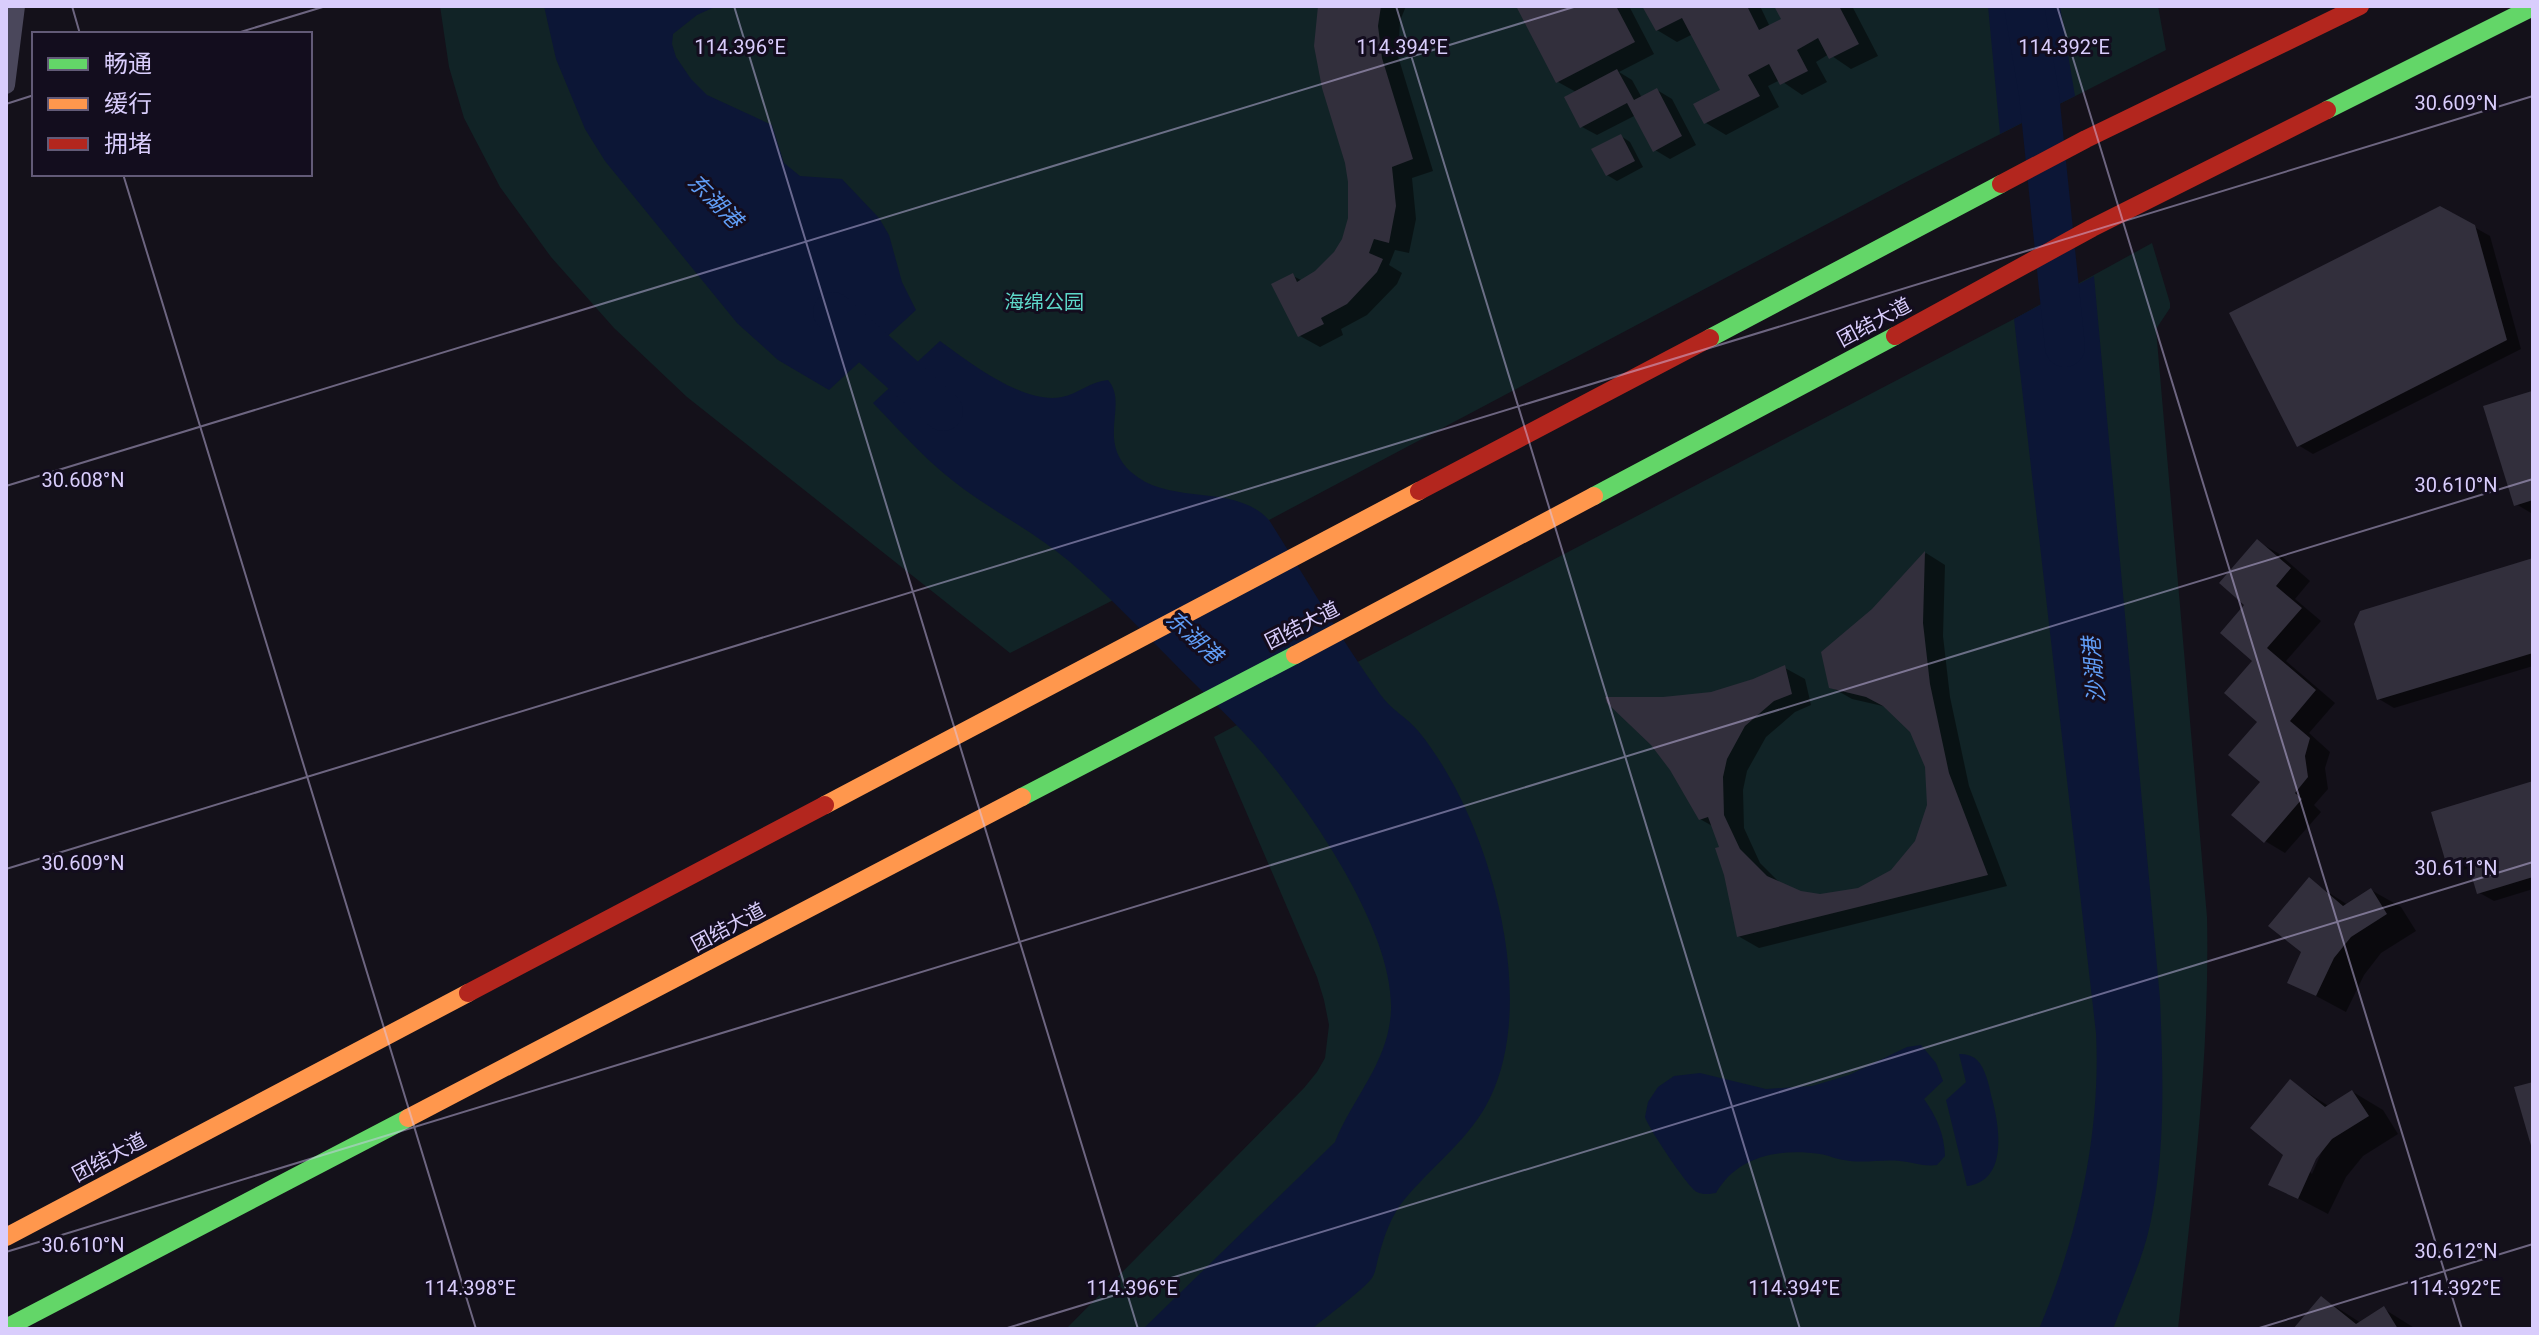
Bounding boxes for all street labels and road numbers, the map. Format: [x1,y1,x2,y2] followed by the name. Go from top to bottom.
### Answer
[1833,293,1915,351] street label: 团结大道
[1261,596,1343,654] street label: 团结大道
[687,898,769,956] street label: 团结大道
[68,1128,150,1186] street label: 团结大道

